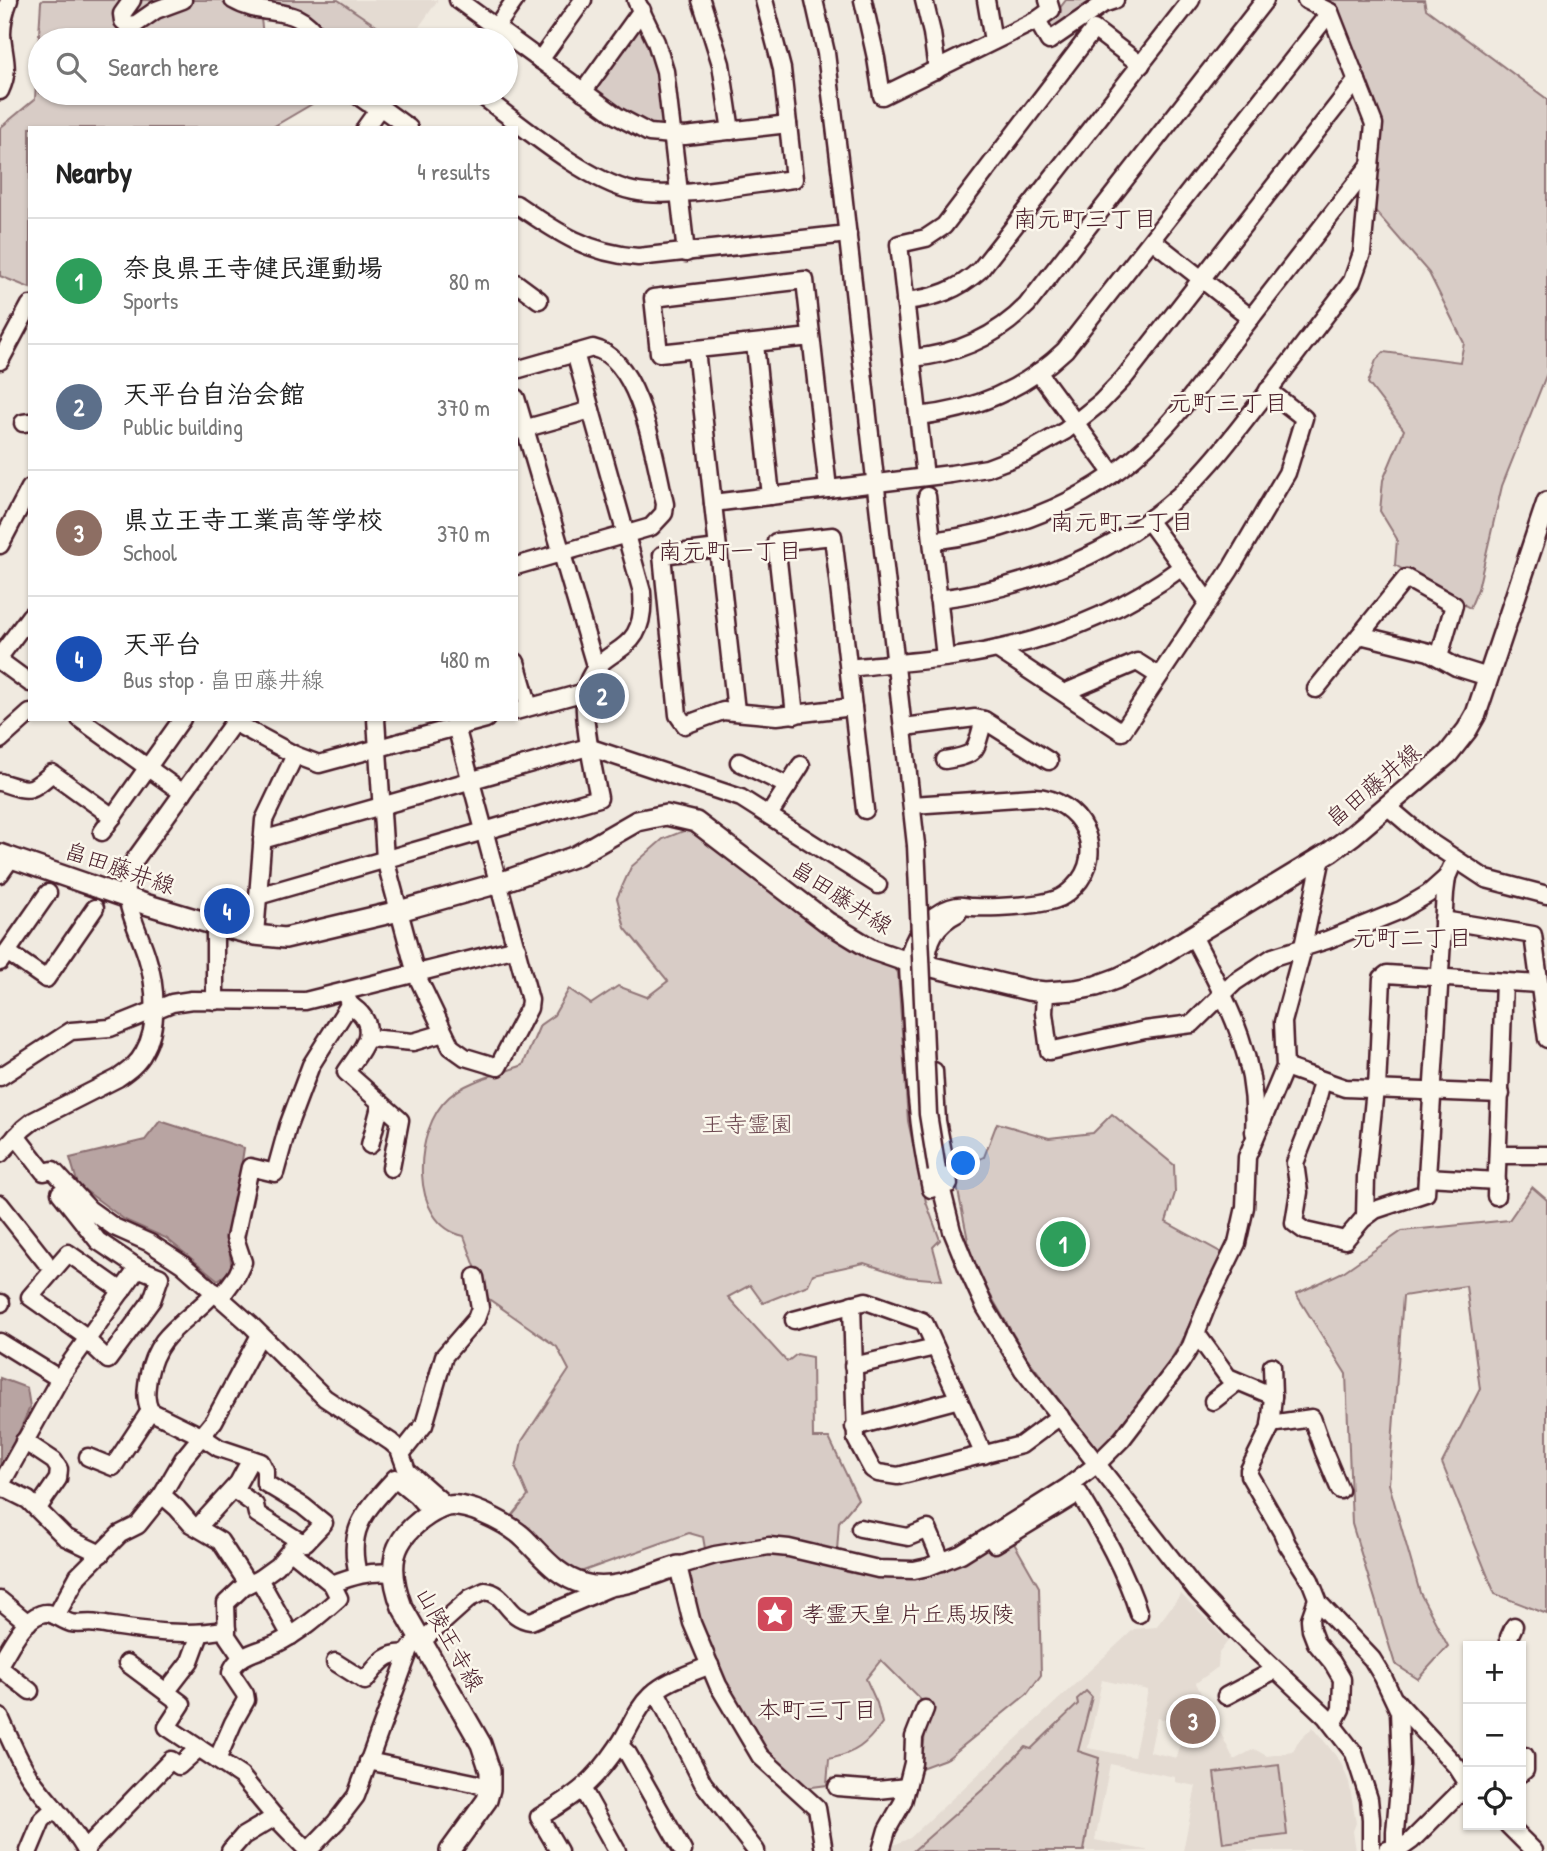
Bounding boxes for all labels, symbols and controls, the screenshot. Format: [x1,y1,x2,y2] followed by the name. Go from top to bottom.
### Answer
[28,28,518,105] search box
[52,48,90,86] icon: search
[108,49,219,84] text: Search here
[56,152,132,192] text: Nearby
[417,156,490,187] text: 4 results
[1013,202,1157,234] district label: 南元町三丁目
[123,250,383,285] text: 奈良県王寺健民運動場
[75,266,83,297] text: 1
[449,266,490,297] text: 80 m
[123,285,178,316] text: Sports
[123,376,305,411] text: 天平台自治会館
[1168,386,1288,418] district label: 元町三丁目
[74,392,84,423] text: 2
[437,392,490,423] text: 370 m
[123,411,243,442] text: Public building
[123,502,383,537] text: 県立王寺工業高等学校
[1050,505,1194,537] district label: 南元町二丁目
[74,518,84,549] text: 3
[437,518,490,549] text: 370 m
[658,534,802,566] district label: 南元町一丁目
[123,537,177,568] text: School
[123,626,201,661] text: 天平台
[75,644,83,675] text: 4
[440,644,490,675] text: 480 m
[123,664,324,695] text: Bus stop · 畠田藤井線
[579,670,625,722] pin: 2
[1319,736,1427,833] street label: 畠田藤井線
[61,834,180,901] street label: 畠田藤井線
[786,852,899,941] street label: 畠田藤井線
[204,885,250,937] pin: 4
[1352,921,1472,953] district label: 元町二丁目
[701,1108,793,1139] park label: 王寺霊園
[946,1146,980,1180] your location
[1040,1218,1086,1270] pin: 1
[409,1581,492,1697] street label: 山陵王寺線
[754,1593,796,1635] place icon: 孝霊天皇 片丘馬坂陵
[802,1598,1014,1629] place label: 孝霊天皇 片丘馬坂陵
[1463,1641,1526,1830] map controls
[1463,1641,1526,1704] button: +
[757,1693,877,1725] district label: 本町三丁目
[1170,1695,1216,1747] pin: 3
[1463,1704,1526,1767] button: −
[1463,1767,1526,1830] button: locate

